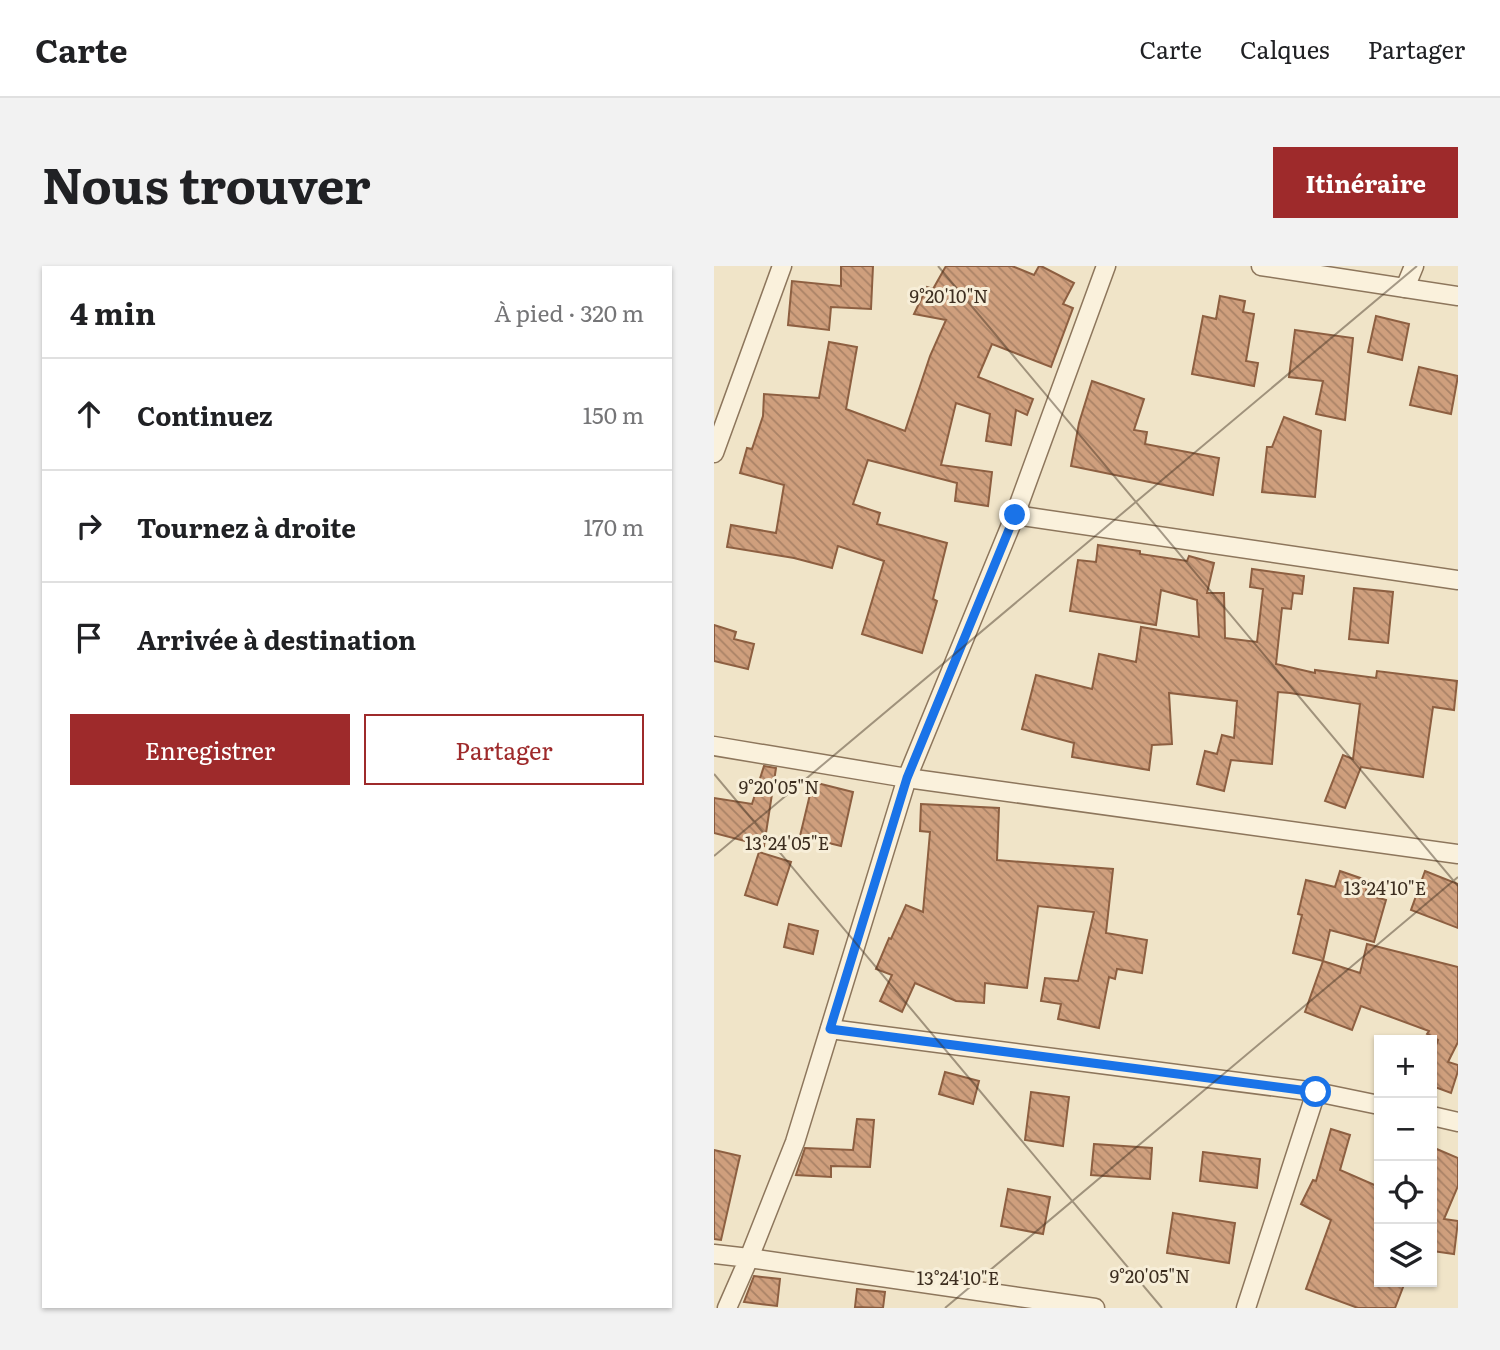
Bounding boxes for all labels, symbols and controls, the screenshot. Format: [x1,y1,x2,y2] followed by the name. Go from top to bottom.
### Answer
[35,24,128,73] text: Carte
[1139,31,1202,66] text: Carte
[1240,31,1330,66] text: Calques
[1368,31,1465,66] text: Partager
[42,146,371,219] text: Nous trouver
[1273,147,1458,218] button: Itinéraire
[910,282,988,309] text: 9°20'10"N
[70,290,156,334] text: 4 min
[494,295,644,329] text: À pied · 320 m
[70,395,108,433] icon: ahead
[137,395,273,434] text: Continuez
[583,397,644,431] text: 150 m
[999,499,1030,530] route end
[70,507,108,545] icon: right
[137,507,356,546] text: Tournez à droite
[583,509,644,543] text: 170 m
[70,619,108,657] icon: arrive
[137,619,416,658] text: Arrivée à destination
[70,714,350,785] button: Enregistrer
[364,714,644,785] button: Partager
[739,773,819,800] text: 9°20'05"N
[745,829,829,856] text: 13°24'05"E
[1344,874,1426,901] text: 13°24'10"E
[1374,1035,1437,1287] map controls
[1374,1035,1437,1098] button: +
[1300,1076,1331,1107] route start
[1374,1098,1437,1161] button: −
[1374,1161,1437,1224] button: locate
[1374,1224,1437,1287] button: layers
[1110,1262,1190,1289] text: 9°20'05"N
[917,1264,999,1291] text: 13°24'10"E

